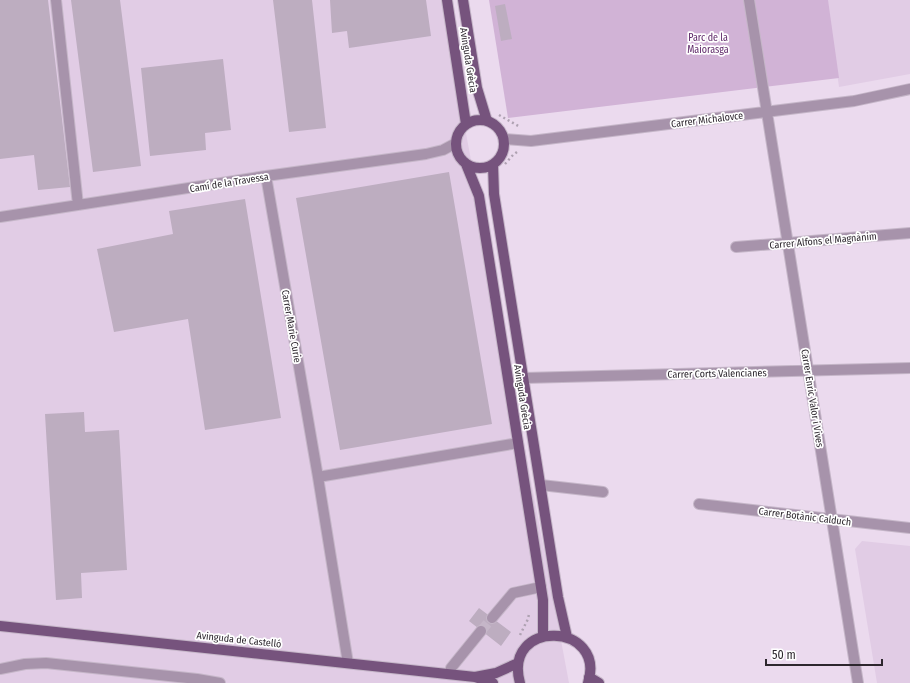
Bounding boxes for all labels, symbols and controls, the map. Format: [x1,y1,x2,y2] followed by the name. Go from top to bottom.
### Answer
[457,27,479,94] street label: Avinguda Grècia
[687,32,729,56] park label: Parc de la Maiorasga
[670,110,744,130] street label: Carrer Michalovce
[189,170,270,195] street label: Camí de la Travessa
[769,230,877,252] street label: Carrer Alfons el Magnànim
[279,289,303,364] street label: Carrer Marie Curie
[798,348,826,448] street label: Carrer Enric Valor i Vives
[511,364,533,431] street label: Avinguda Grècia
[667,367,767,381] street label: Carrer Corts Valencianes
[758,505,852,529] street label: Carrer Botànic Calduch
[196,630,282,650] street label: Avinguda de Castelló
[766,641,882,667] scale bar
[772,648,796,662] text: 50 m

